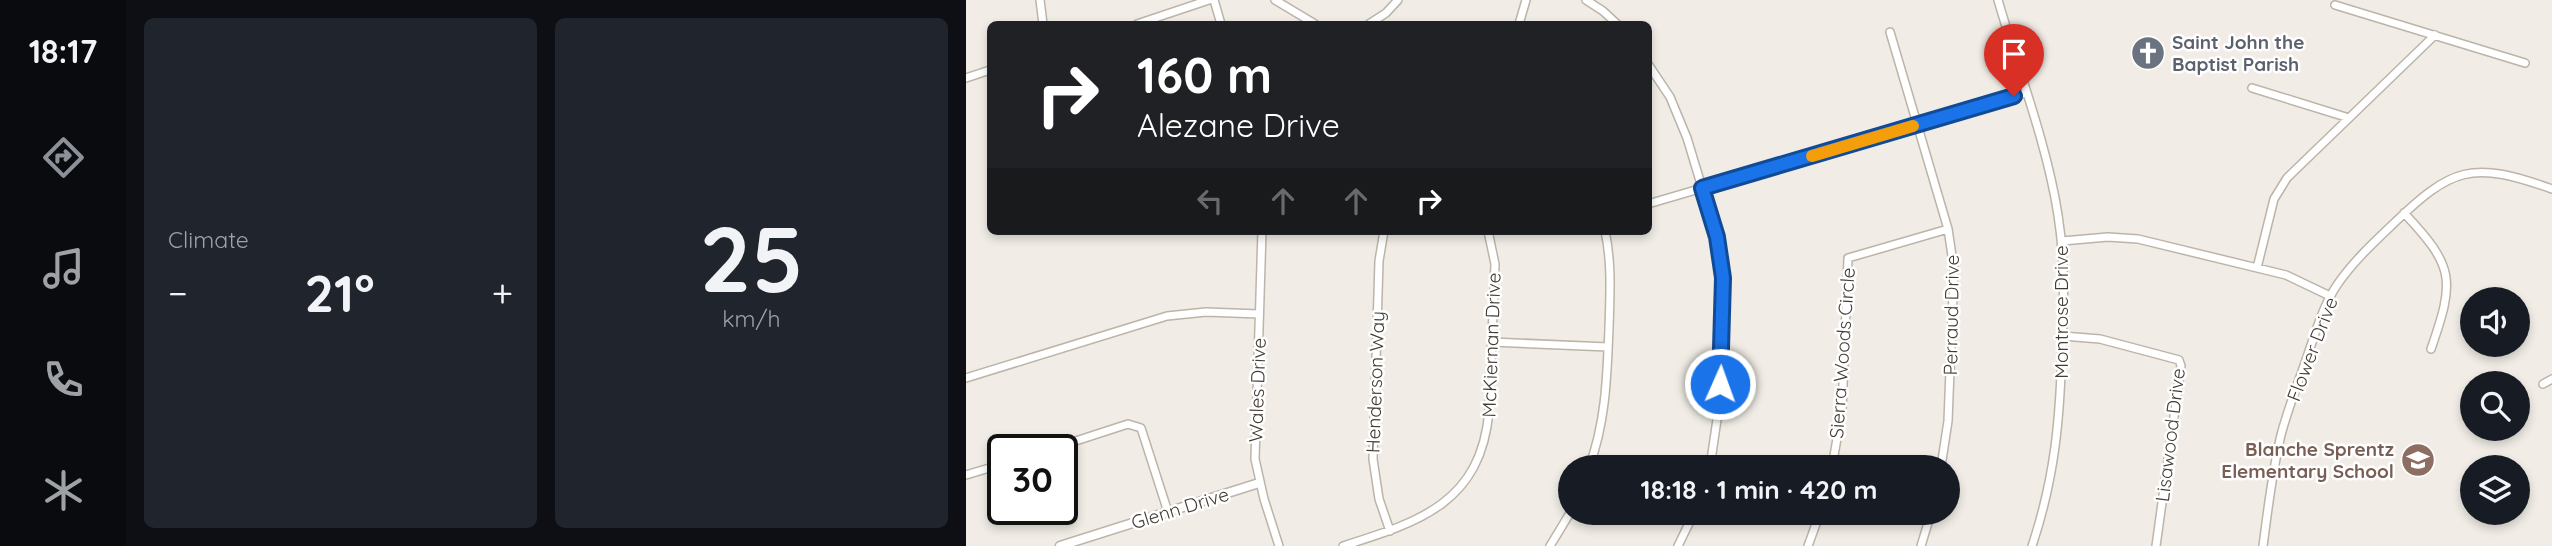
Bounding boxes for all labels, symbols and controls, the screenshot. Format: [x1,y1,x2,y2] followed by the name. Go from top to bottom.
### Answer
[1984,24,2044,96] pin
[2172,30,2304,76] place label: Saint John the Baptist Parish
[29,31,97,71] text: 18:17
[2129,34,2167,72] church icon: Saint John the Baptist Parish
[1995,35,2033,73] icon: arrive
[1137,44,1272,105] text: 160 m
[1022,49,1113,140] icon: right
[1137,105,1340,145] text: Alezane Drive
[39,133,88,182] icon: directions
[1191,182,1229,220] icon: left
[1264,182,1302,220] icon: ahead
[1337,182,1375,220] icon: ahead
[1410,182,1448,220] icon: right
[699,201,804,315] text: 25
[168,225,249,254] text: Climate
[39,244,88,293] icon: music
[2049,245,2073,379] street label: Montrose Drive
[1938,254,1964,376] street label: Perraud Drive
[305,260,375,325] text: 21°
[1824,267,1860,439] street label: Sierra Woods Circle
[168,269,188,317] text: −
[492,269,513,317] text: +
[1476,272,1506,418] street label: McKiernan Drive
[2460,287,2530,525] map controls
[2460,287,2530,357] button: sound
[2281,294,2343,404] street label: Flower Drive
[722,304,781,333] text: km/h
[1361,311,1389,453] street label: Henderson Way
[1243,337,1271,443] street label: Wales Drive
[1683,347,1757,421] position arrow
[39,355,88,404] icon: phone
[2150,367,2190,503] street label: Lisawood Drive
[2460,371,2530,441] button: search
[987,434,1078,525] speed limit sign: 30
[2221,437,2394,483] place label: Blanche Sprentz Elementary School
[2399,441,2437,479] school or university icon: Blanche Sprentz Elementary School
[2460,455,2530,525] button: layers
[39,466,88,515] icon: climate
[1641,473,1877,506] text: 18:18 · 1 min · 420 m
[1128,482,1232,534] street label: Glenn Drive

